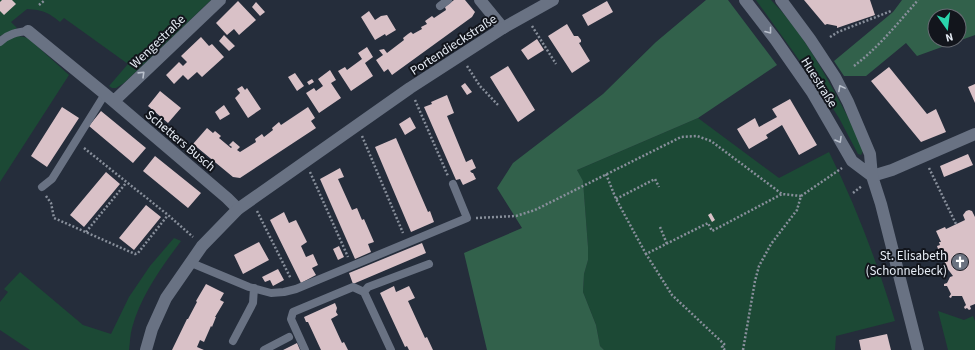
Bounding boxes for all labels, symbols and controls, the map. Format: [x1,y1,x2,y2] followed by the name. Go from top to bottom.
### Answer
[927,8,967,48] north arrow
[407,10,500,80] street label: Portendieckstraße
[126,11,189,73] street label: Wengestraße
[764,26,771,33] one-way arrow
[944,29,955,45] text: N
[797,54,842,111] street label: Huestraße
[137,72,145,79] one-way arrow
[838,85,845,92] one-way arrow
[141,106,219,176] street label: Schetters Busch
[835,136,842,143] one-way arrow
[865,247,947,280] place label: St. Elisabeth (Schonnebeck)
[950,252,970,272] church icon: St. Elisabeth (Schonnebeck)

